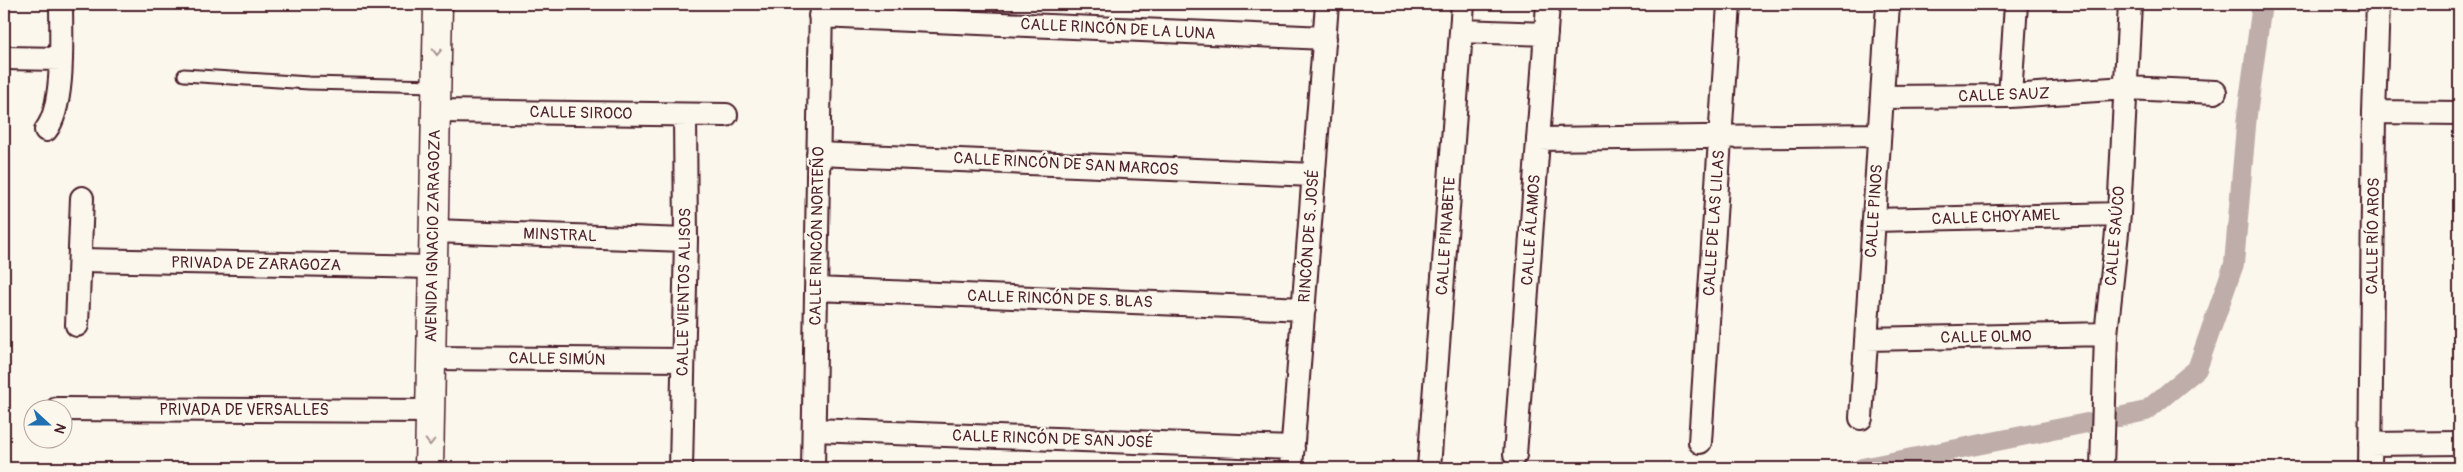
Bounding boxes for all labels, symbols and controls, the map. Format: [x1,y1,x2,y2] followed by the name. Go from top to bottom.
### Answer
[1020,13,1216,44] street label: CALLE RINCÓN DE LA LUNA
[432,49,442,57] one-way arrow
[1958,83,2050,107] street label: CALLE SAUZ
[529,102,633,124] street label: CALLE SIROCO
[421,129,445,343] street label: AVENIDA IGNACIO ZARAGOZA
[804,146,829,326] street label: CALLE RINCÓN NORTEÑO
[953,147,1179,180] street label: CALLE RINCÓN DE SAN MARCOS
[1699,149,1729,297] street label: CALLE DE LAS LILAS
[1861,164,1887,258] street label: CALLE PINOS
[1293,168,1324,303] street label: RINCÓN DE S. JOSÉ
[1517,174,1545,286] street label: CALLE ÁLAMOS
[1432,176,1460,296] street label: CALLE PINABETE
[2362,178,2384,294] street label: CALLE RÍO AROS
[2101,185,2129,287] street label: CALLE SAÚCO
[1931,205,2061,229] street label: CALLE CHOYAMEL
[673,208,695,376] street label: CALLE VIENTOS ALISOS
[523,224,597,246] street label: MINSTRAL
[171,253,341,275] street label: PRIVADA DE ZARAGOZA
[967,285,1153,312] street label: CALLE RINCÓN DE S. BLAS
[1940,326,2032,348] street label: CALLE OLMO
[508,348,606,370] street label: CALLE SIMÚN
[22,400,72,450] north arrow
[159,400,329,420] street label: PRIVADA DE VERSALLES
[50,421,69,436] text: N
[952,424,1154,453] street label: CALLE RINCÓN DE SAN JOSÉ
[425,439,435,447] one-way arrow

